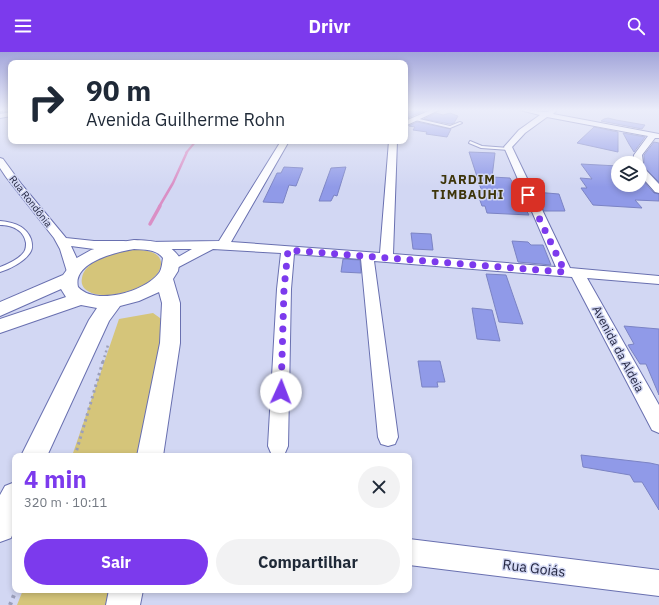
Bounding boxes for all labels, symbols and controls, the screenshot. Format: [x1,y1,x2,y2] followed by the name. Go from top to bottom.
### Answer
[12,15,34,37] icon: menu
[309,15,350,38] text: Drivr
[625,15,647,37] icon: search
[86,72,151,109] text: 90 m
[20,76,72,128] icon: right
[86,108,285,131] text: Avenida Guilherme Rohn
[611,156,647,192] map controls
[611,156,647,192] button: layers
[432,171,504,203] district label: JARDIM TIMBAUHI
[6,173,55,230] street label: Rua Rondônia
[511,178,545,212] pin
[517,184,539,206] icon: arrive
[589,303,648,395] street label: Avenida da Aldeia
[260,371,302,413] position arrow
[24,463,87,495] text: 4 min
[358,466,400,508] button: close
[24,494,107,511] text: 320 m · 10:11
[24,539,208,585] button: Sair
[216,539,400,585] button: Compartilhar
[502,555,567,581] street label: Rua Goiás

